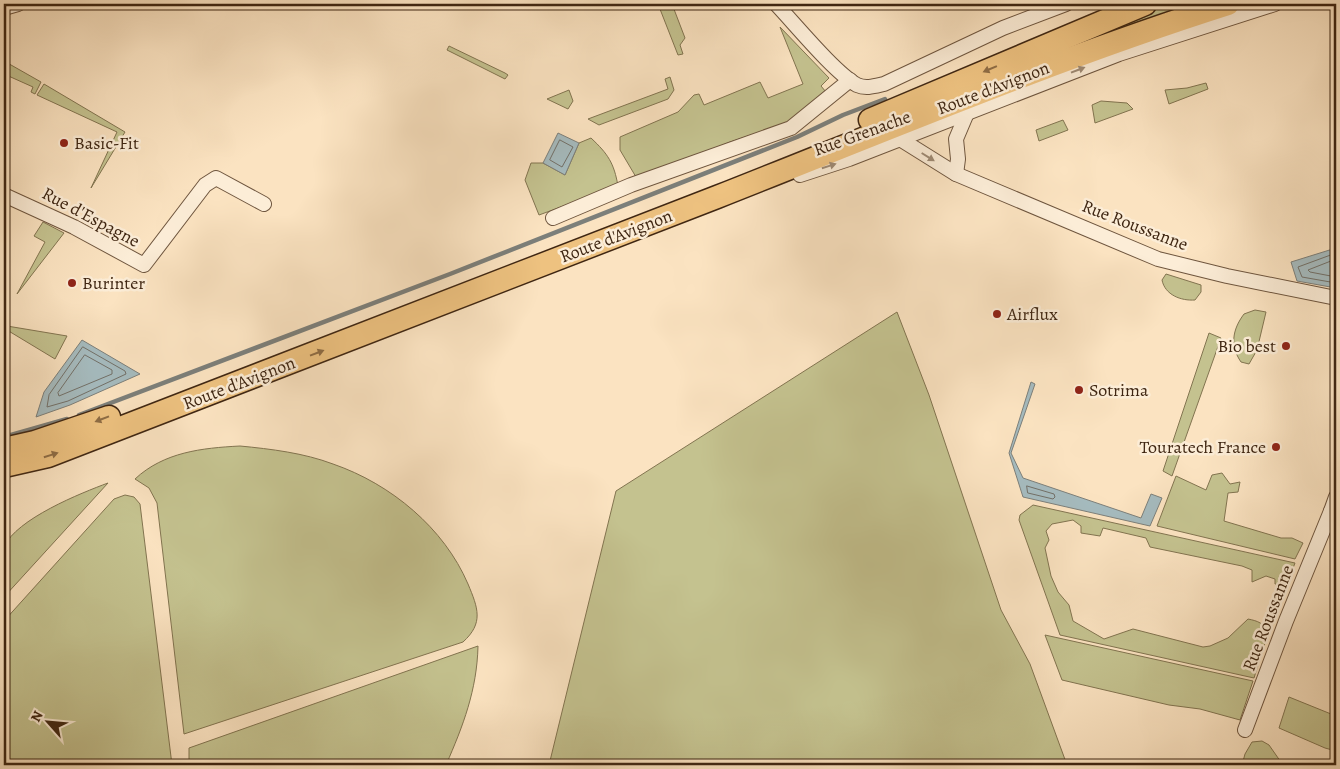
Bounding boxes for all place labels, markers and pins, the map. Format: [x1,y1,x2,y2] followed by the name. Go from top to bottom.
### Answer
[74,131,139,155] place label: Basic-Fit
[58,137,70,149] marker: Basic-Fit
[82,271,145,295] place label: Burinter
[66,277,78,289] marker: Burinter
[1006,302,1058,326] place label: Airflux
[991,308,1003,320] marker: Airflux
[1217,334,1276,358] place label: Bio best
[1280,340,1292,352] marker: Bio best
[1089,378,1149,402] place label: Sotrima
[1073,384,1085,396] marker: Sotrima
[1139,435,1266,459] place label: Touratech France
[1270,441,1282,453] marker: Touratech France

